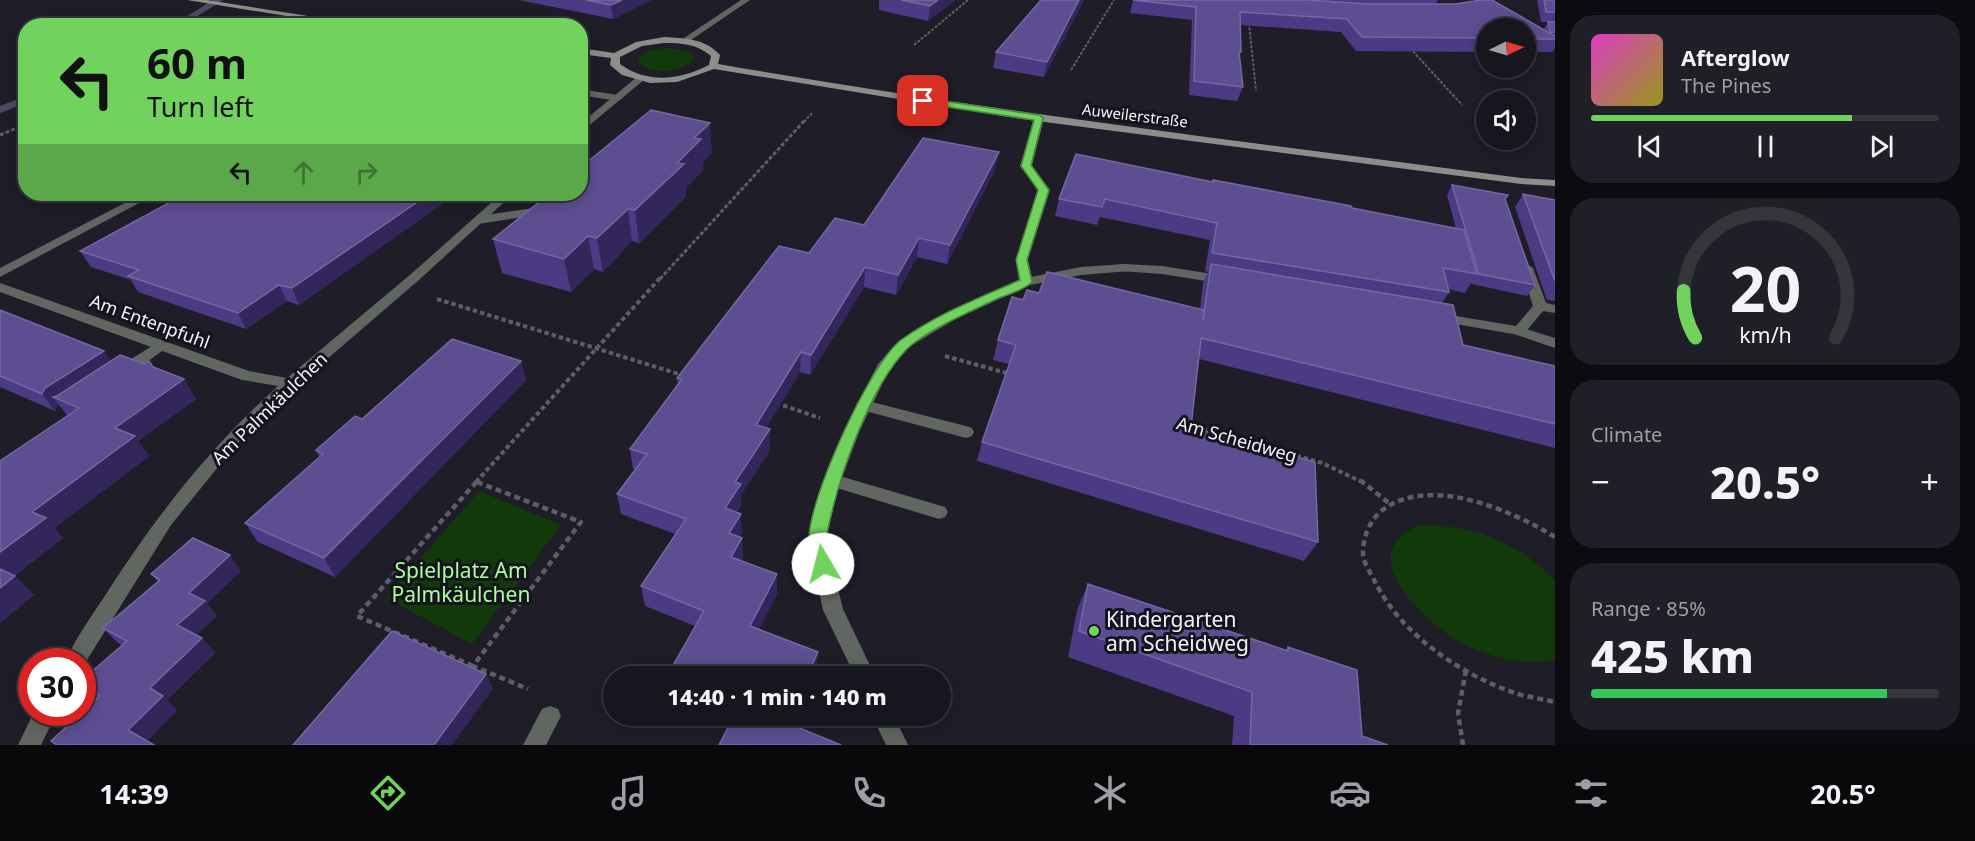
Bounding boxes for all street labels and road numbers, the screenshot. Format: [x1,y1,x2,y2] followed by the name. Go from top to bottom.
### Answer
[1081,99,1189,131] street label: Auweilerstraße
[87,288,213,354] street label: Am Entenpfuhl
[206,347,332,469] street label: Am Palmkäulchen
[1174,410,1300,468] street label: Am Scheidweg

